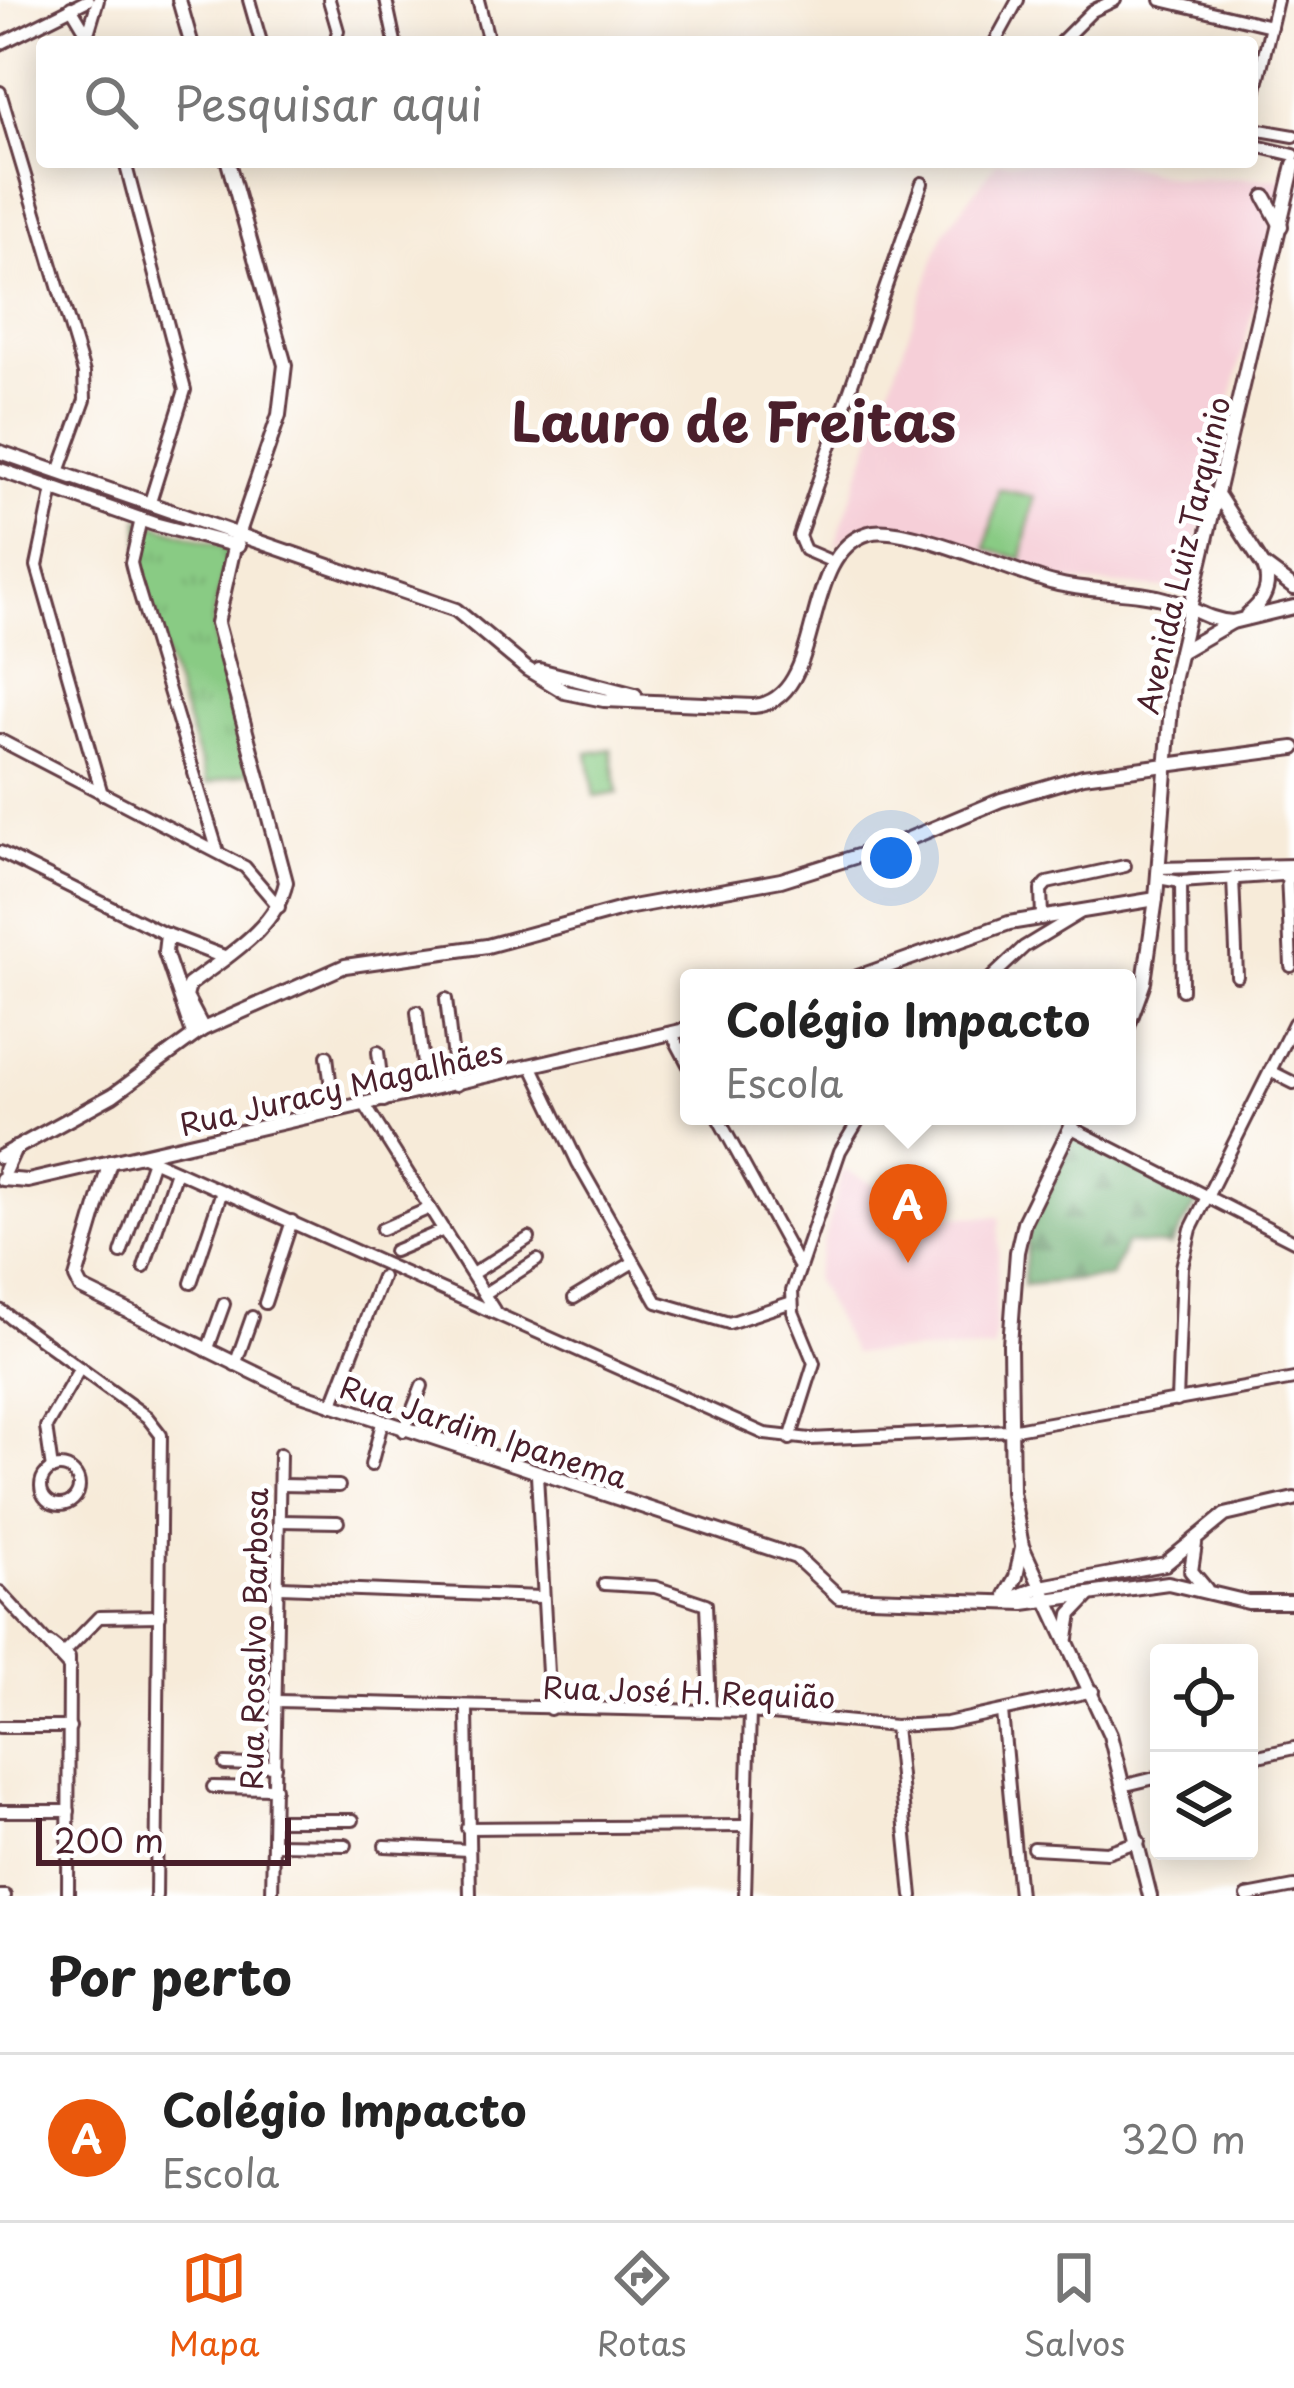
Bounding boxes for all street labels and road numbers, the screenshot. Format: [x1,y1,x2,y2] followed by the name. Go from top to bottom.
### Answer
[1124,392,1240,718] street label: Avenida Luiz Tarquínio
[175,1028,507,1146] street label: Rua Juracy Magalhães
[334,1363,634,1499] street label: Rua Jardim Ipanema
[228,1487,278,1790] street label: Rua Rosalvo Barbosa
[542,1663,836,1719] street label: Rua José H. Requião

